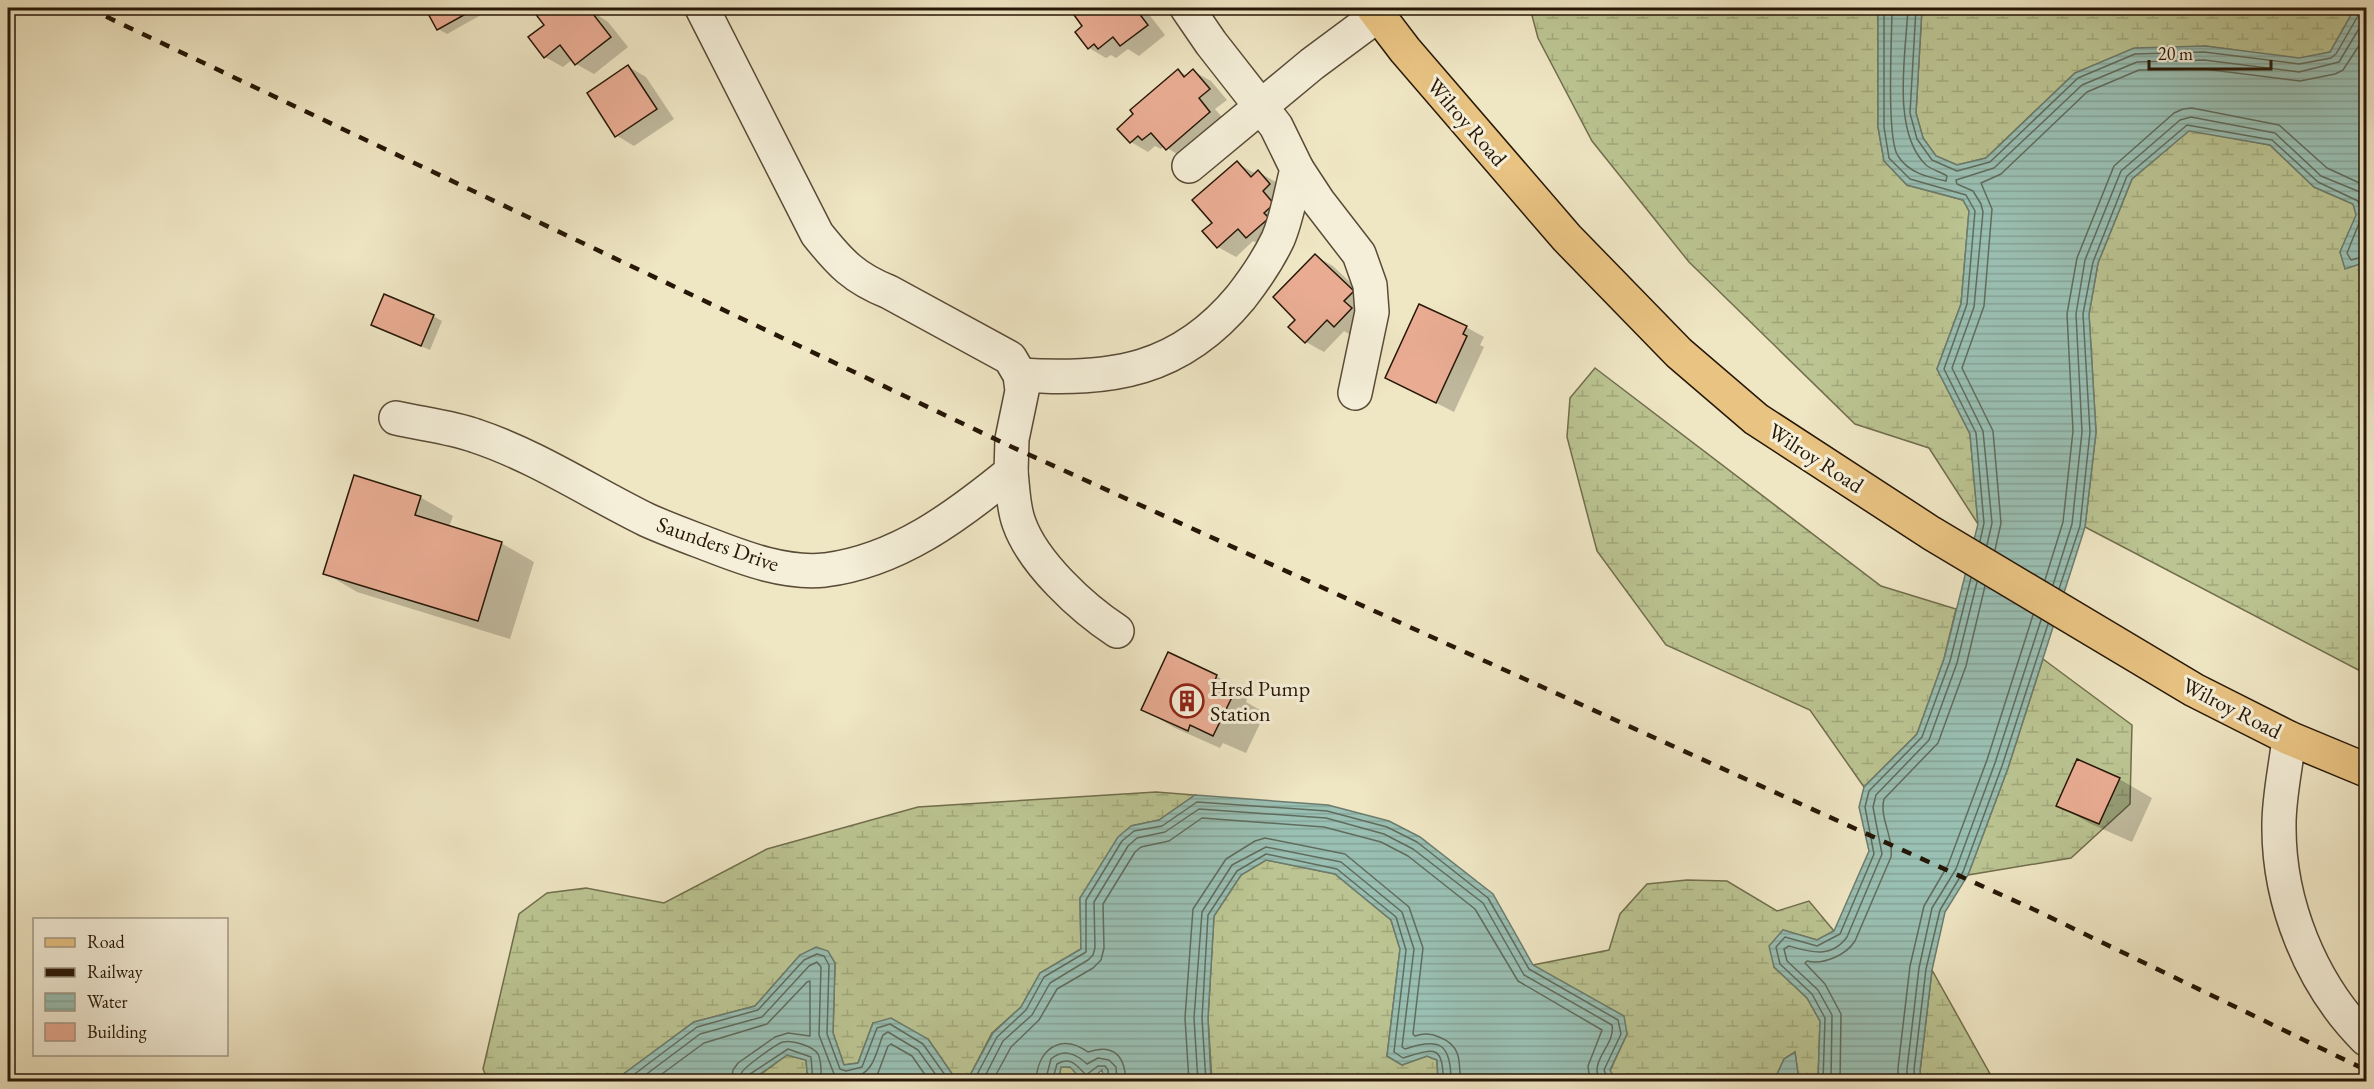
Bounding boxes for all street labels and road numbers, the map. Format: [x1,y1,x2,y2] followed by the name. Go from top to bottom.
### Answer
[1421,72,1514,173] street label: Wilroy Road
[1763,416,1870,500] street label: Wilroy Road
[653,509,784,579] street label: Saunders Drive
[2177,671,2288,746] street label: Wilroy Road

